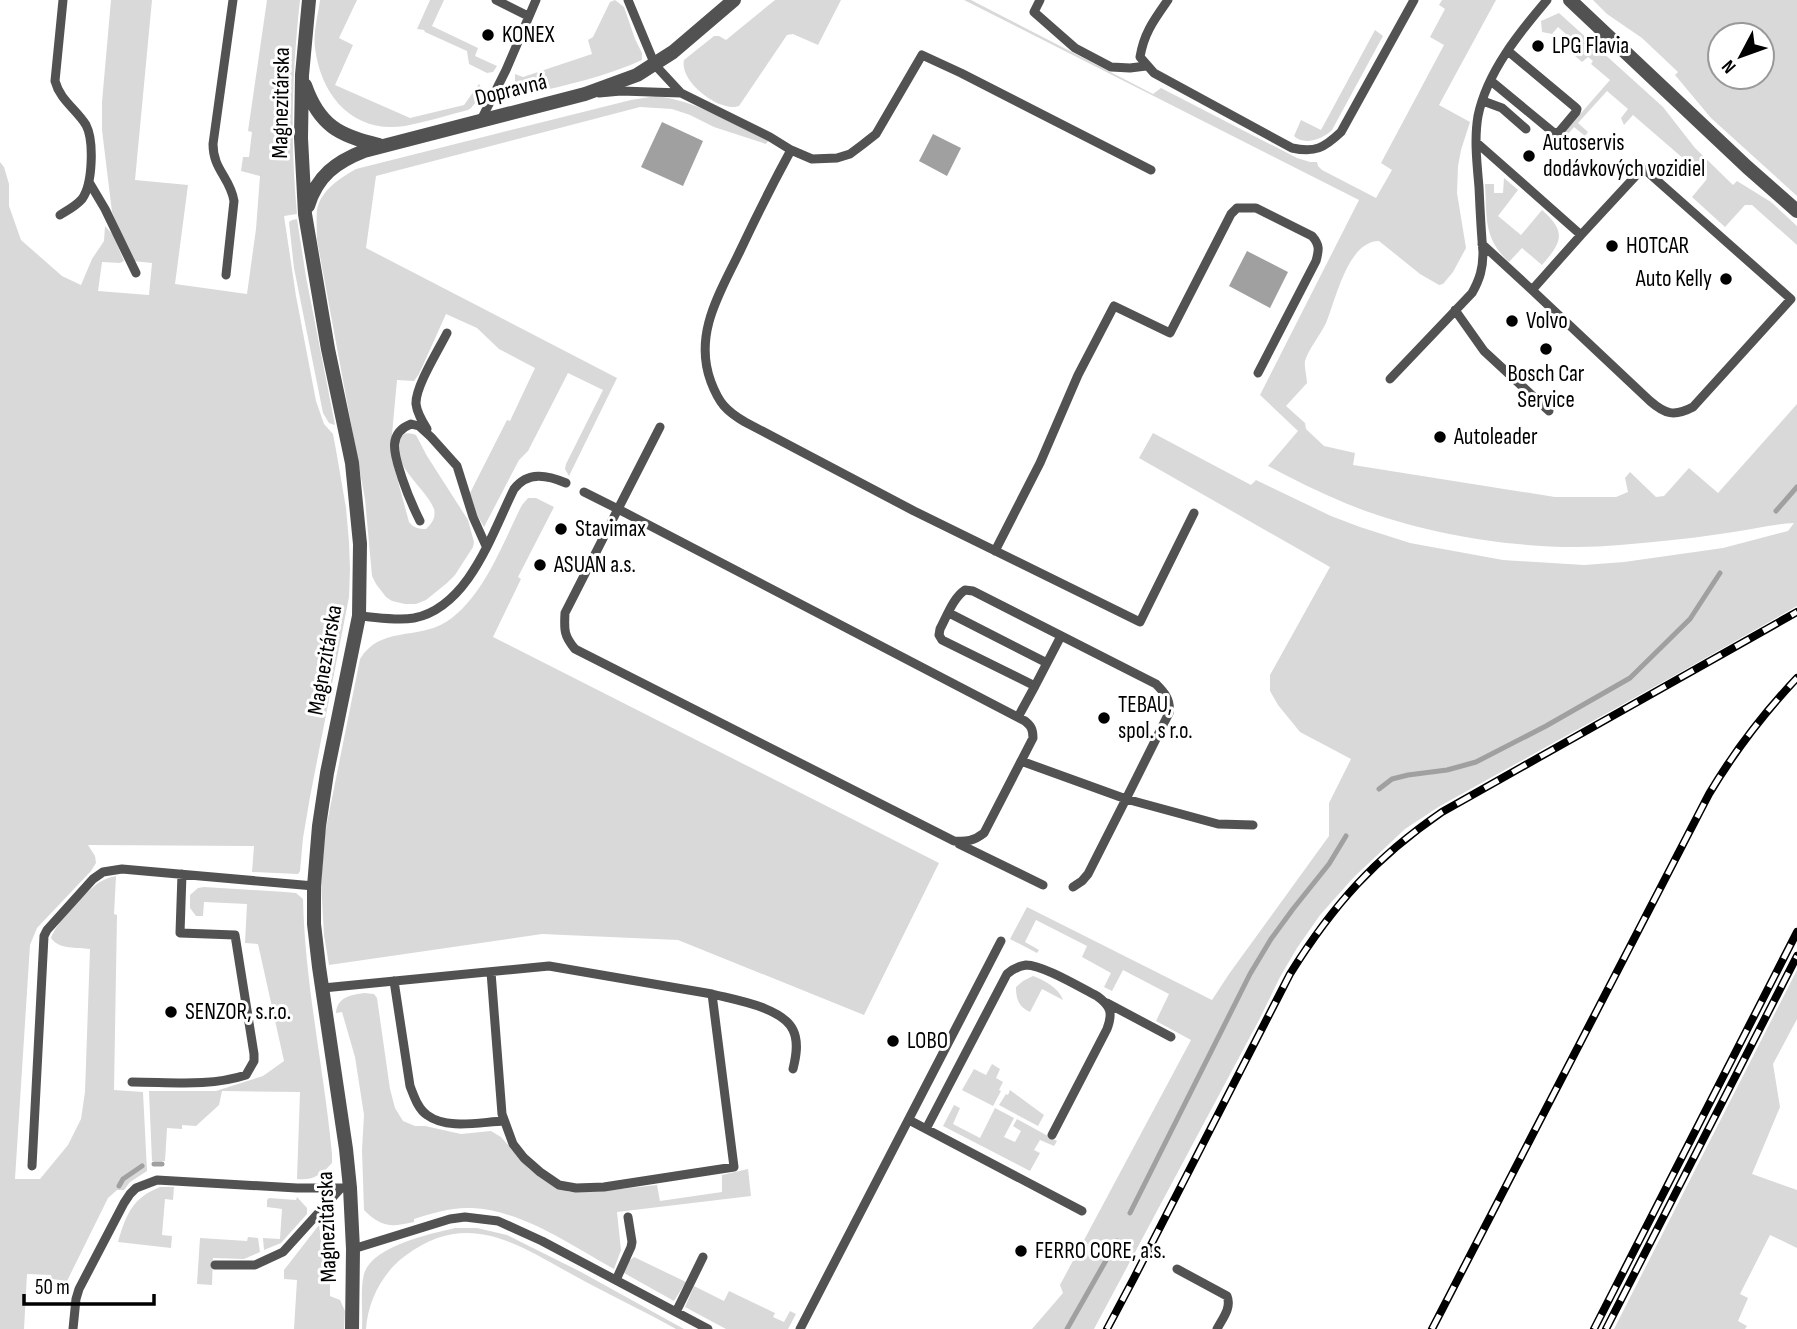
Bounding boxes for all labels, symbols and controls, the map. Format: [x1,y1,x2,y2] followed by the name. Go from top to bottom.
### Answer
[502,21,555,49] place label: KONEX
[1706,21,1776,91] north arrow
[480,27,496,43] marker: KONEX
[1552,32,1629,60] place label: LPG Flavia
[1530,38,1546,54] marker: LPG Flavia
[266,47,296,159] street label: Magnezitárska
[1717,55,1741,78] text: N
[472,68,550,112] street label: Dopravná
[1542,129,1705,183] place label: Autoservis dodávkových vozidiel
[1521,148,1537,164] marker: Autoservis dodávkových vozidiel
[1626,232,1690,260] place label: HOTCAR
[1604,238,1620,254] marker: HOTCAR
[1635,265,1712,293] place label: Auto Kelly
[1718,271,1734,287] marker: Auto Kelly
[1526,307,1568,335] place label: Volvo
[1504,313,1520,329] marker: Volvo
[1538,341,1554,357] marker: Bosch Car Service
[1508,360,1585,414] place label: Bosch Car Service
[1453,423,1538,451] place label: Autoleader
[1432,429,1448,445] marker: Autoleader
[575,515,646,543] place label: Stavimax
[553,521,569,537] marker: Stavimax
[553,551,636,579] place label: ASUAN a.s.
[532,557,548,573] marker: ASUAN a.s.
[302,603,348,717] street label: Magnezitárska
[1118,691,1193,745] place label: TEBAU, spol. s r.o.
[1096,710,1112,726] marker: TEBAU, spol. s r.o.
[185,998,291,1026] place label: SENZOR, s.r.o.
[163,1004,179,1020] marker: SENZOR, s.r.o.
[907,1027,948,1055] place label: LOBO
[885,1033,901,1049] marker: LOBO
[311,1171,343,1283] street label: Magnezitárska
[1035,1237,1166,1265] place label: FERRO CORE, a.s.
[1013,1243,1029,1259] marker: FERRO CORE, a.s.
[24,1262,154,1306] scale bar
[35,1275,70,1300] text: 50 m

